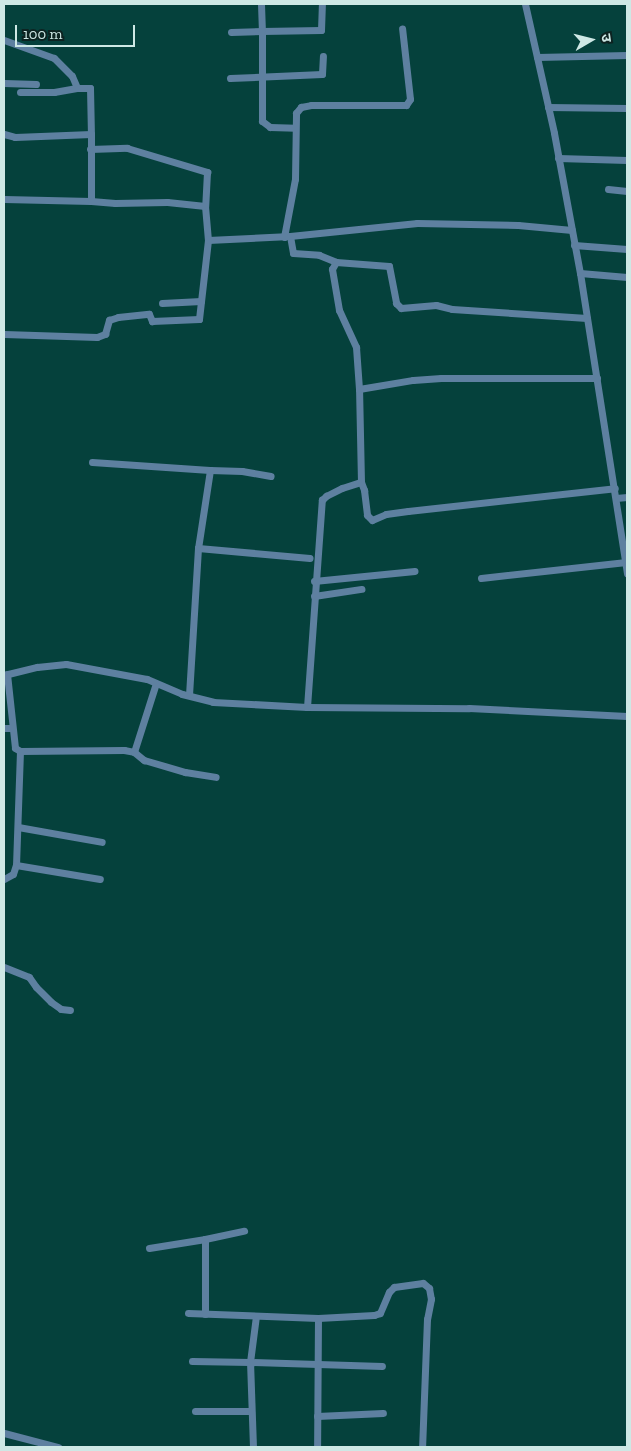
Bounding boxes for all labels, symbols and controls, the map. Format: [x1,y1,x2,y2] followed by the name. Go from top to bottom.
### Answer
[18,15,138,47] scale bar
[566,15,616,65] north arrow
[23,25,62,43] text: 100 m
[597,33,615,43] text: उ

